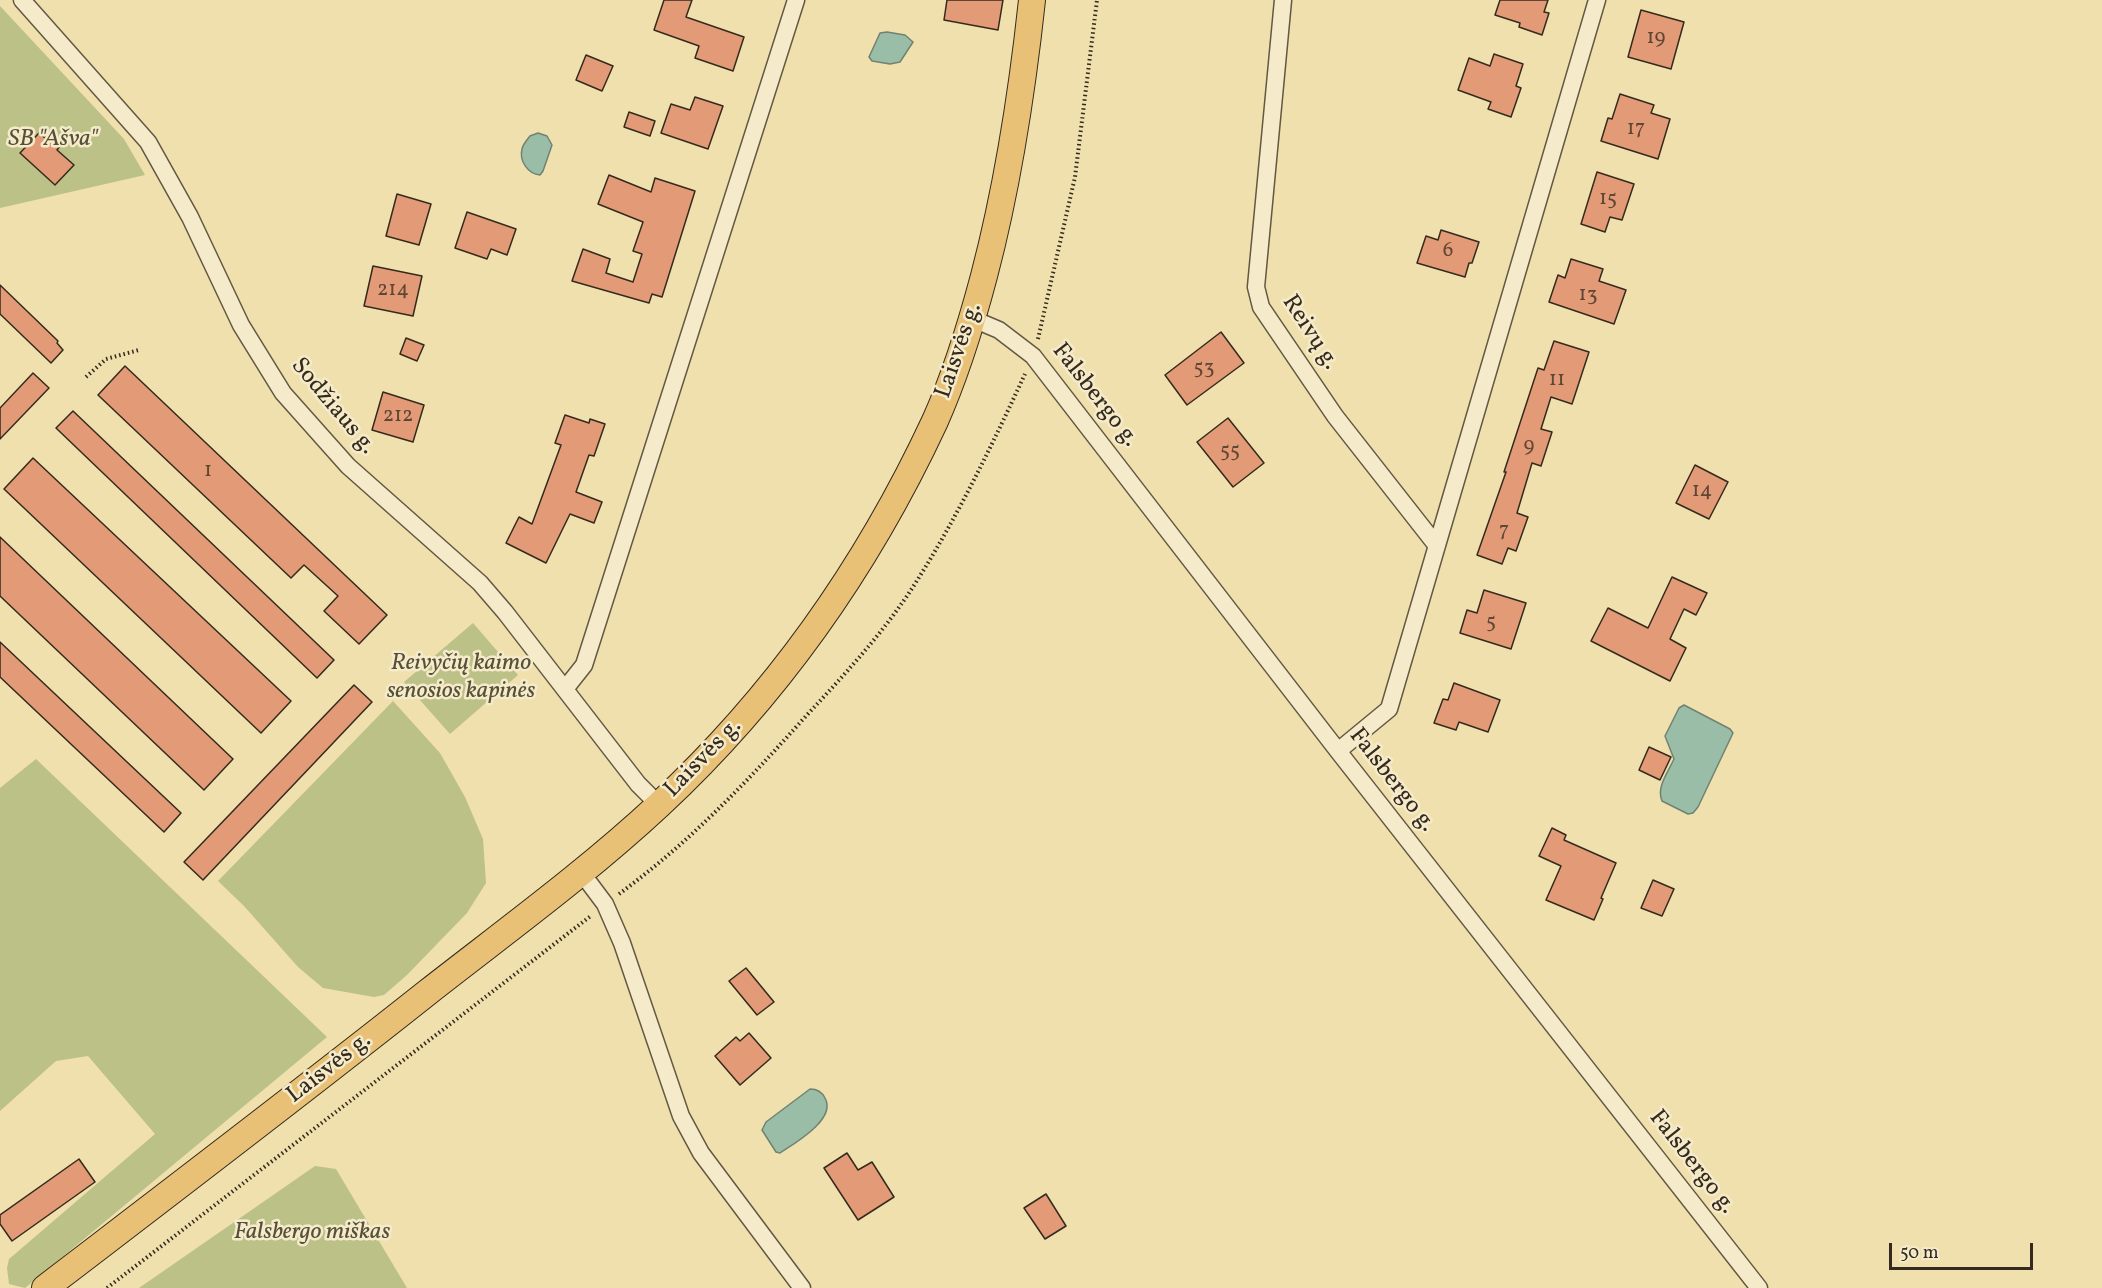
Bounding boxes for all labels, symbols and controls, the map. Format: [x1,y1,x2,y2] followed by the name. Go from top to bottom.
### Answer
[1646,26,1666,52] house number: 19
[1627,117,1645,143] house number: 17
[8,127,98,155] park label: SB "Ašva"
[1599,187,1617,213] house number: 15
[1443,239,1453,265] house number: 6
[377,278,409,304] house number: 214
[1579,283,1597,309] house number: 13
[1274,290,1344,376] street label: Reivų g.
[930,299,990,403] street label: Laisvės g.
[1044,338,1144,454] street label: Falsbergo g.
[283,353,381,461] street label: Sodžiaus g.
[1194,356,1214,382] house number: 53
[1549,368,1565,394] house number: 11
[383,404,413,430] house number: 212
[1524,434,1534,460] house number: 9
[1220,439,1240,465] house number: 55
[204,459,212,485] house number: 1
[1692,479,1712,505] house number: 14
[1499,519,1509,545] house number: 7
[1486,610,1496,636] house number: 5
[387,651,535,707] park label: Reivyčių kaimo senosios kapinės
[659,713,749,805] street label: Laisvės g.
[1341,723,1441,839] street label: Falsbergo g.
[282,1027,378,1111] street label: Laisvės g.
[1641,1105,1741,1221] street label: Falsbergo g.
[234,1220,390,1248] park label: Falsbergo miškas
[1892,1231,2036,1269] scale bar
[1900,1241,1939,1266] text: 50 m

